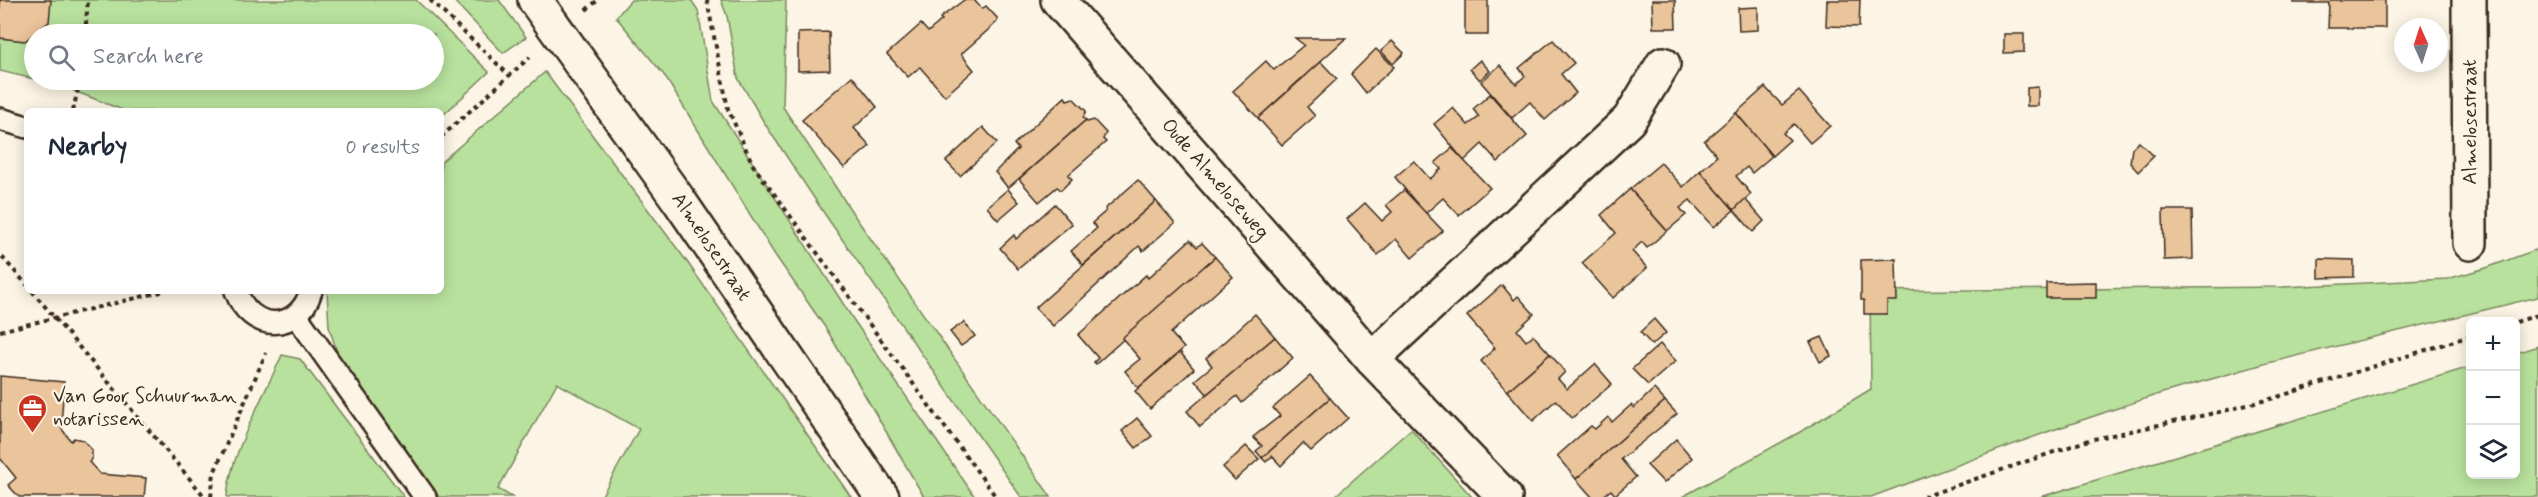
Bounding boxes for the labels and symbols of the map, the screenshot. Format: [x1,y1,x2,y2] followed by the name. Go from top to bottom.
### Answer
[2394,18,2448,72] north arrow
[2457,59,2484,185] street label: Almelosestraat
[1154,113,1275,246] street label: Oude Almeloseweg
[665,187,757,307] street label: Almelosestraat
[53,383,237,433] place label: Van Goor Schuurman notarissen
[16,392,48,434] office icon: Van Goor Schuurman notarissen

